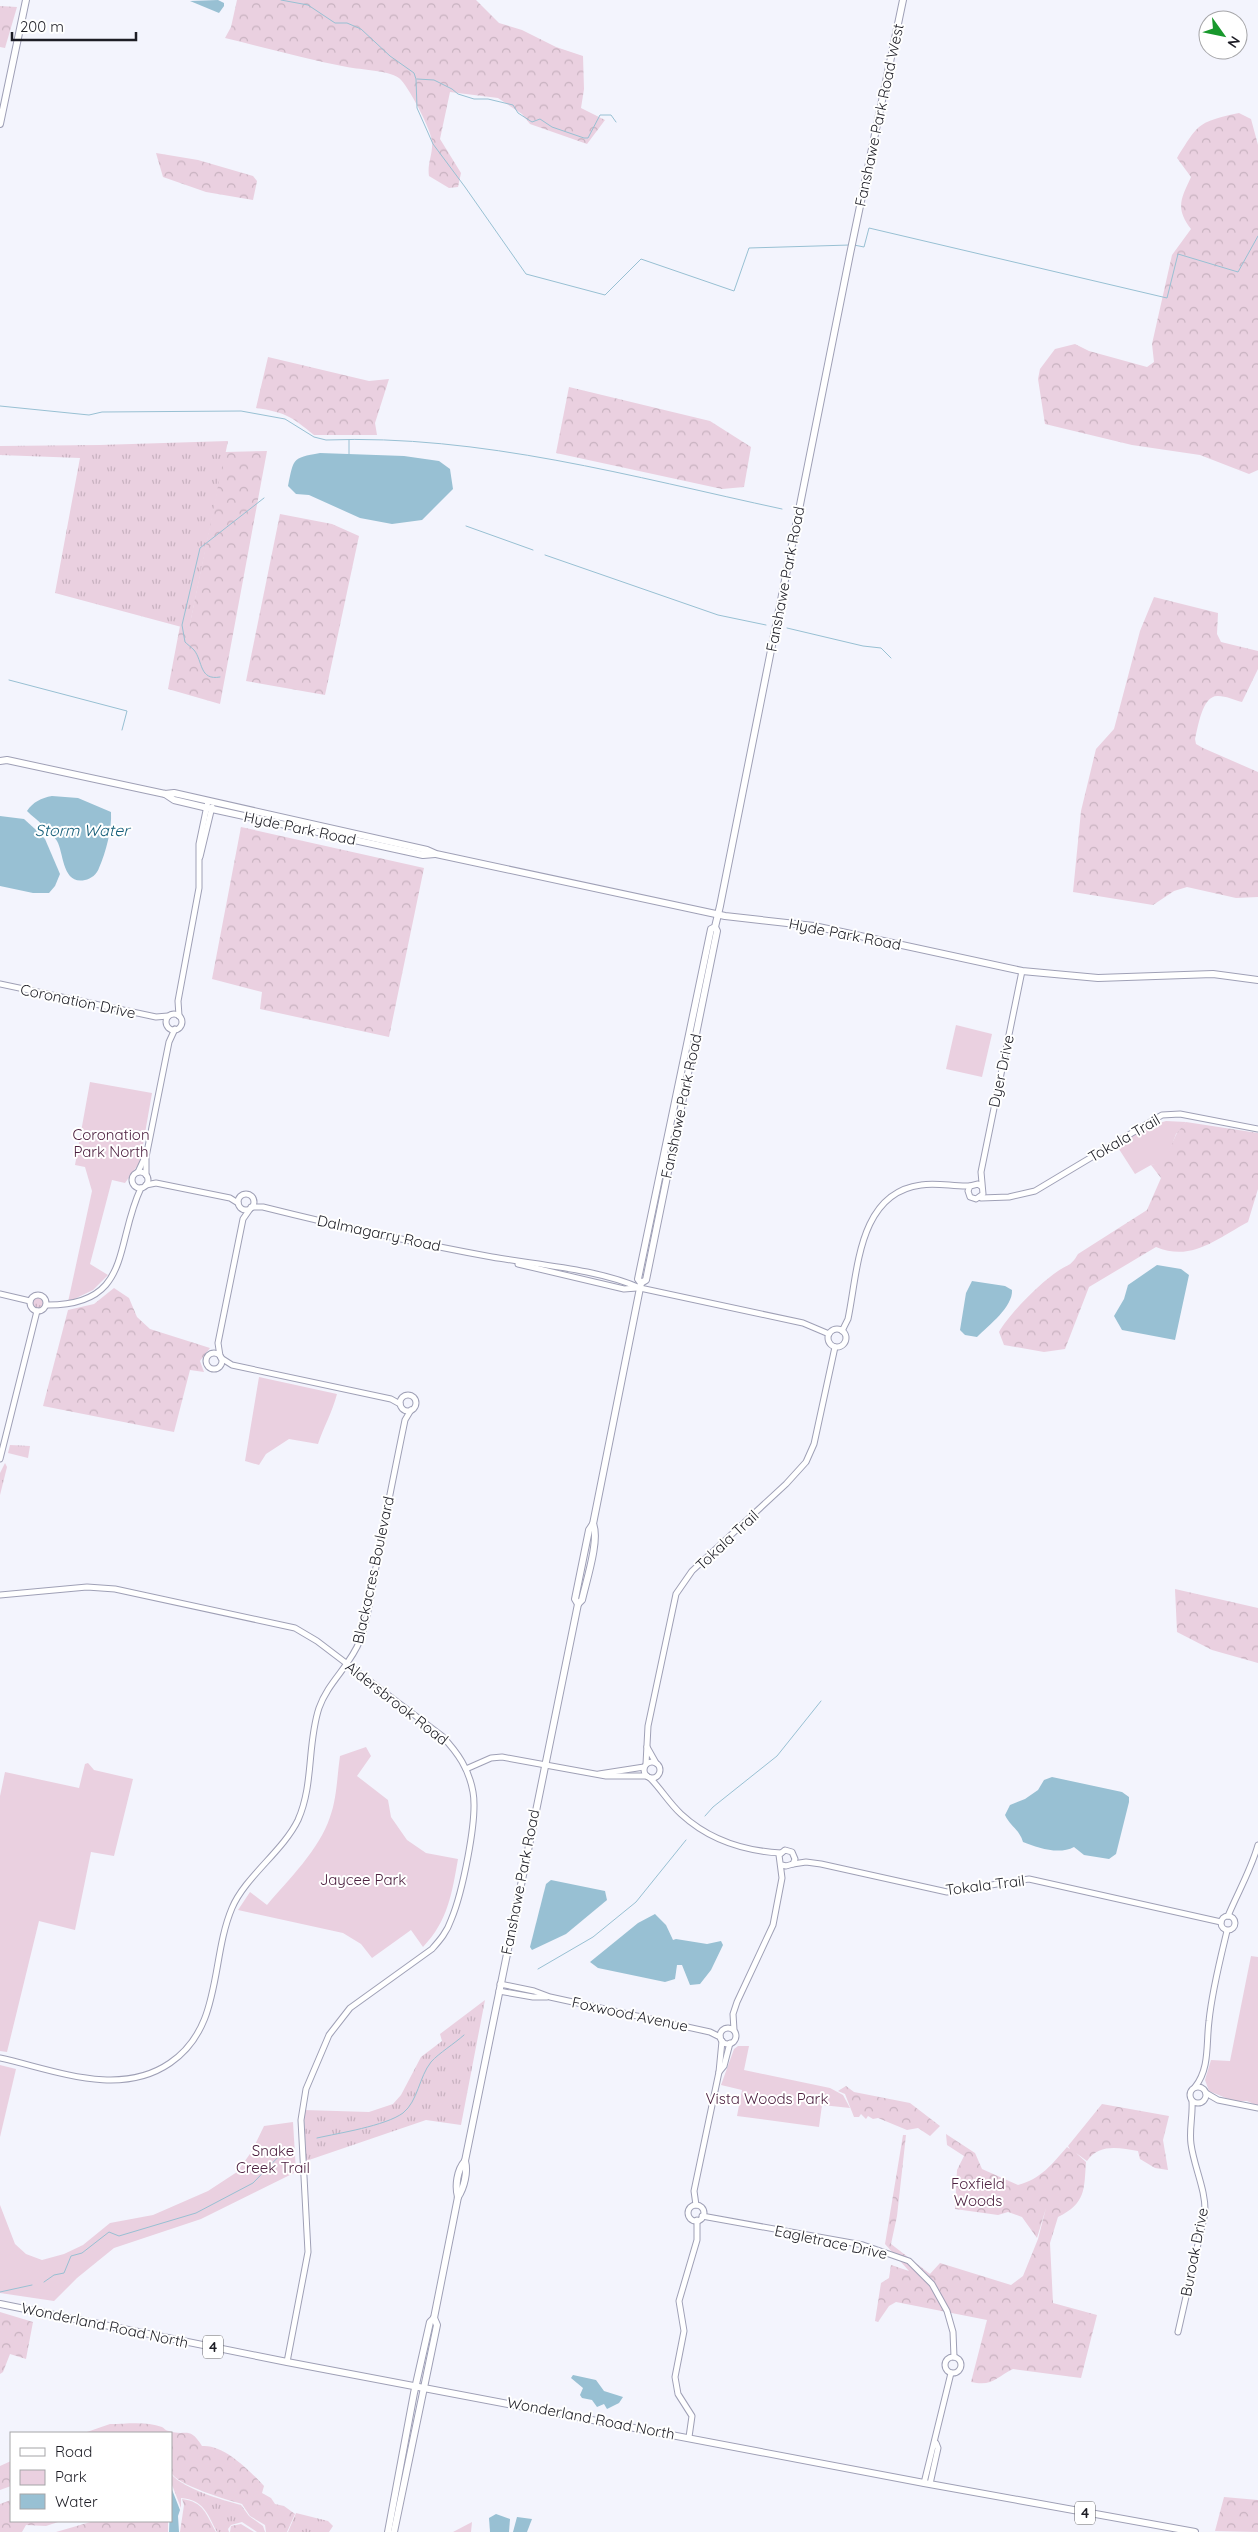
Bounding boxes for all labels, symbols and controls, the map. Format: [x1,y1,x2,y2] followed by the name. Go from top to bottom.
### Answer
[12,10,136,42] scale bar
[1198,10,1248,60] north arrow
[20,17,64,36] text: 200 m
[850,22,908,208] street label: Fanshawe Park Road West
[1224,33,1244,51] text: N
[762,505,808,653] street label: Fanshawe Park Road
[242,807,358,849] street label: Hyde Park Road
[35,820,131,840] water label: Storm Water
[787,914,903,954] street label: Hyde Park Road
[19,980,137,1022] street label: Coronation Drive
[656,1032,706,1180] street label: Fanshawe Park Road
[984,1033,1018,1109] street label: Dyer Drive
[1085,1110,1163,1166] street label: Tokala Trail
[72,1125,150,1161] park label: Coronation Park North
[315,1211,443,1255] street label: Dalmagarry Road
[348,1494,398,1646] street label: Blackacres Boulevard
[691,1506,763,1574] street label: Tokala Trail
[342,1657,452,1749] street label: Aldersbrook Road
[497,1808,543,1956] street label: Fanshawe Park Road
[320,1870,406,1889] park label: Jaycee Park
[944,1871,1026,1899] street label: Tokala Trail
[570,1992,690,2036] street label: Foxwood Avenue
[706,2089,828,2108] park label: Vista Woods Park
[236,2141,310,2177] park label: Snake Creek Trail
[951,2174,1005,2210] park label: Foxfield Woods
[1176,2206,1212,2298] street label: Buroak Drive
[773,2221,889,2263] street label: Eagletrace Drive
[20,2298,190,2352] street label: Wonderland Road North
[203,2336,223,2358] road number: 4
[506,2392,676,2444] street label: Wonderland Road North
[10,2432,172,2522] legend
[55,2442,92,2461] text: Road
[55,2467,87,2486] text: Park
[55,2492,98,2511] text: Water
[1075,2502,1095,2524] road number: 4

